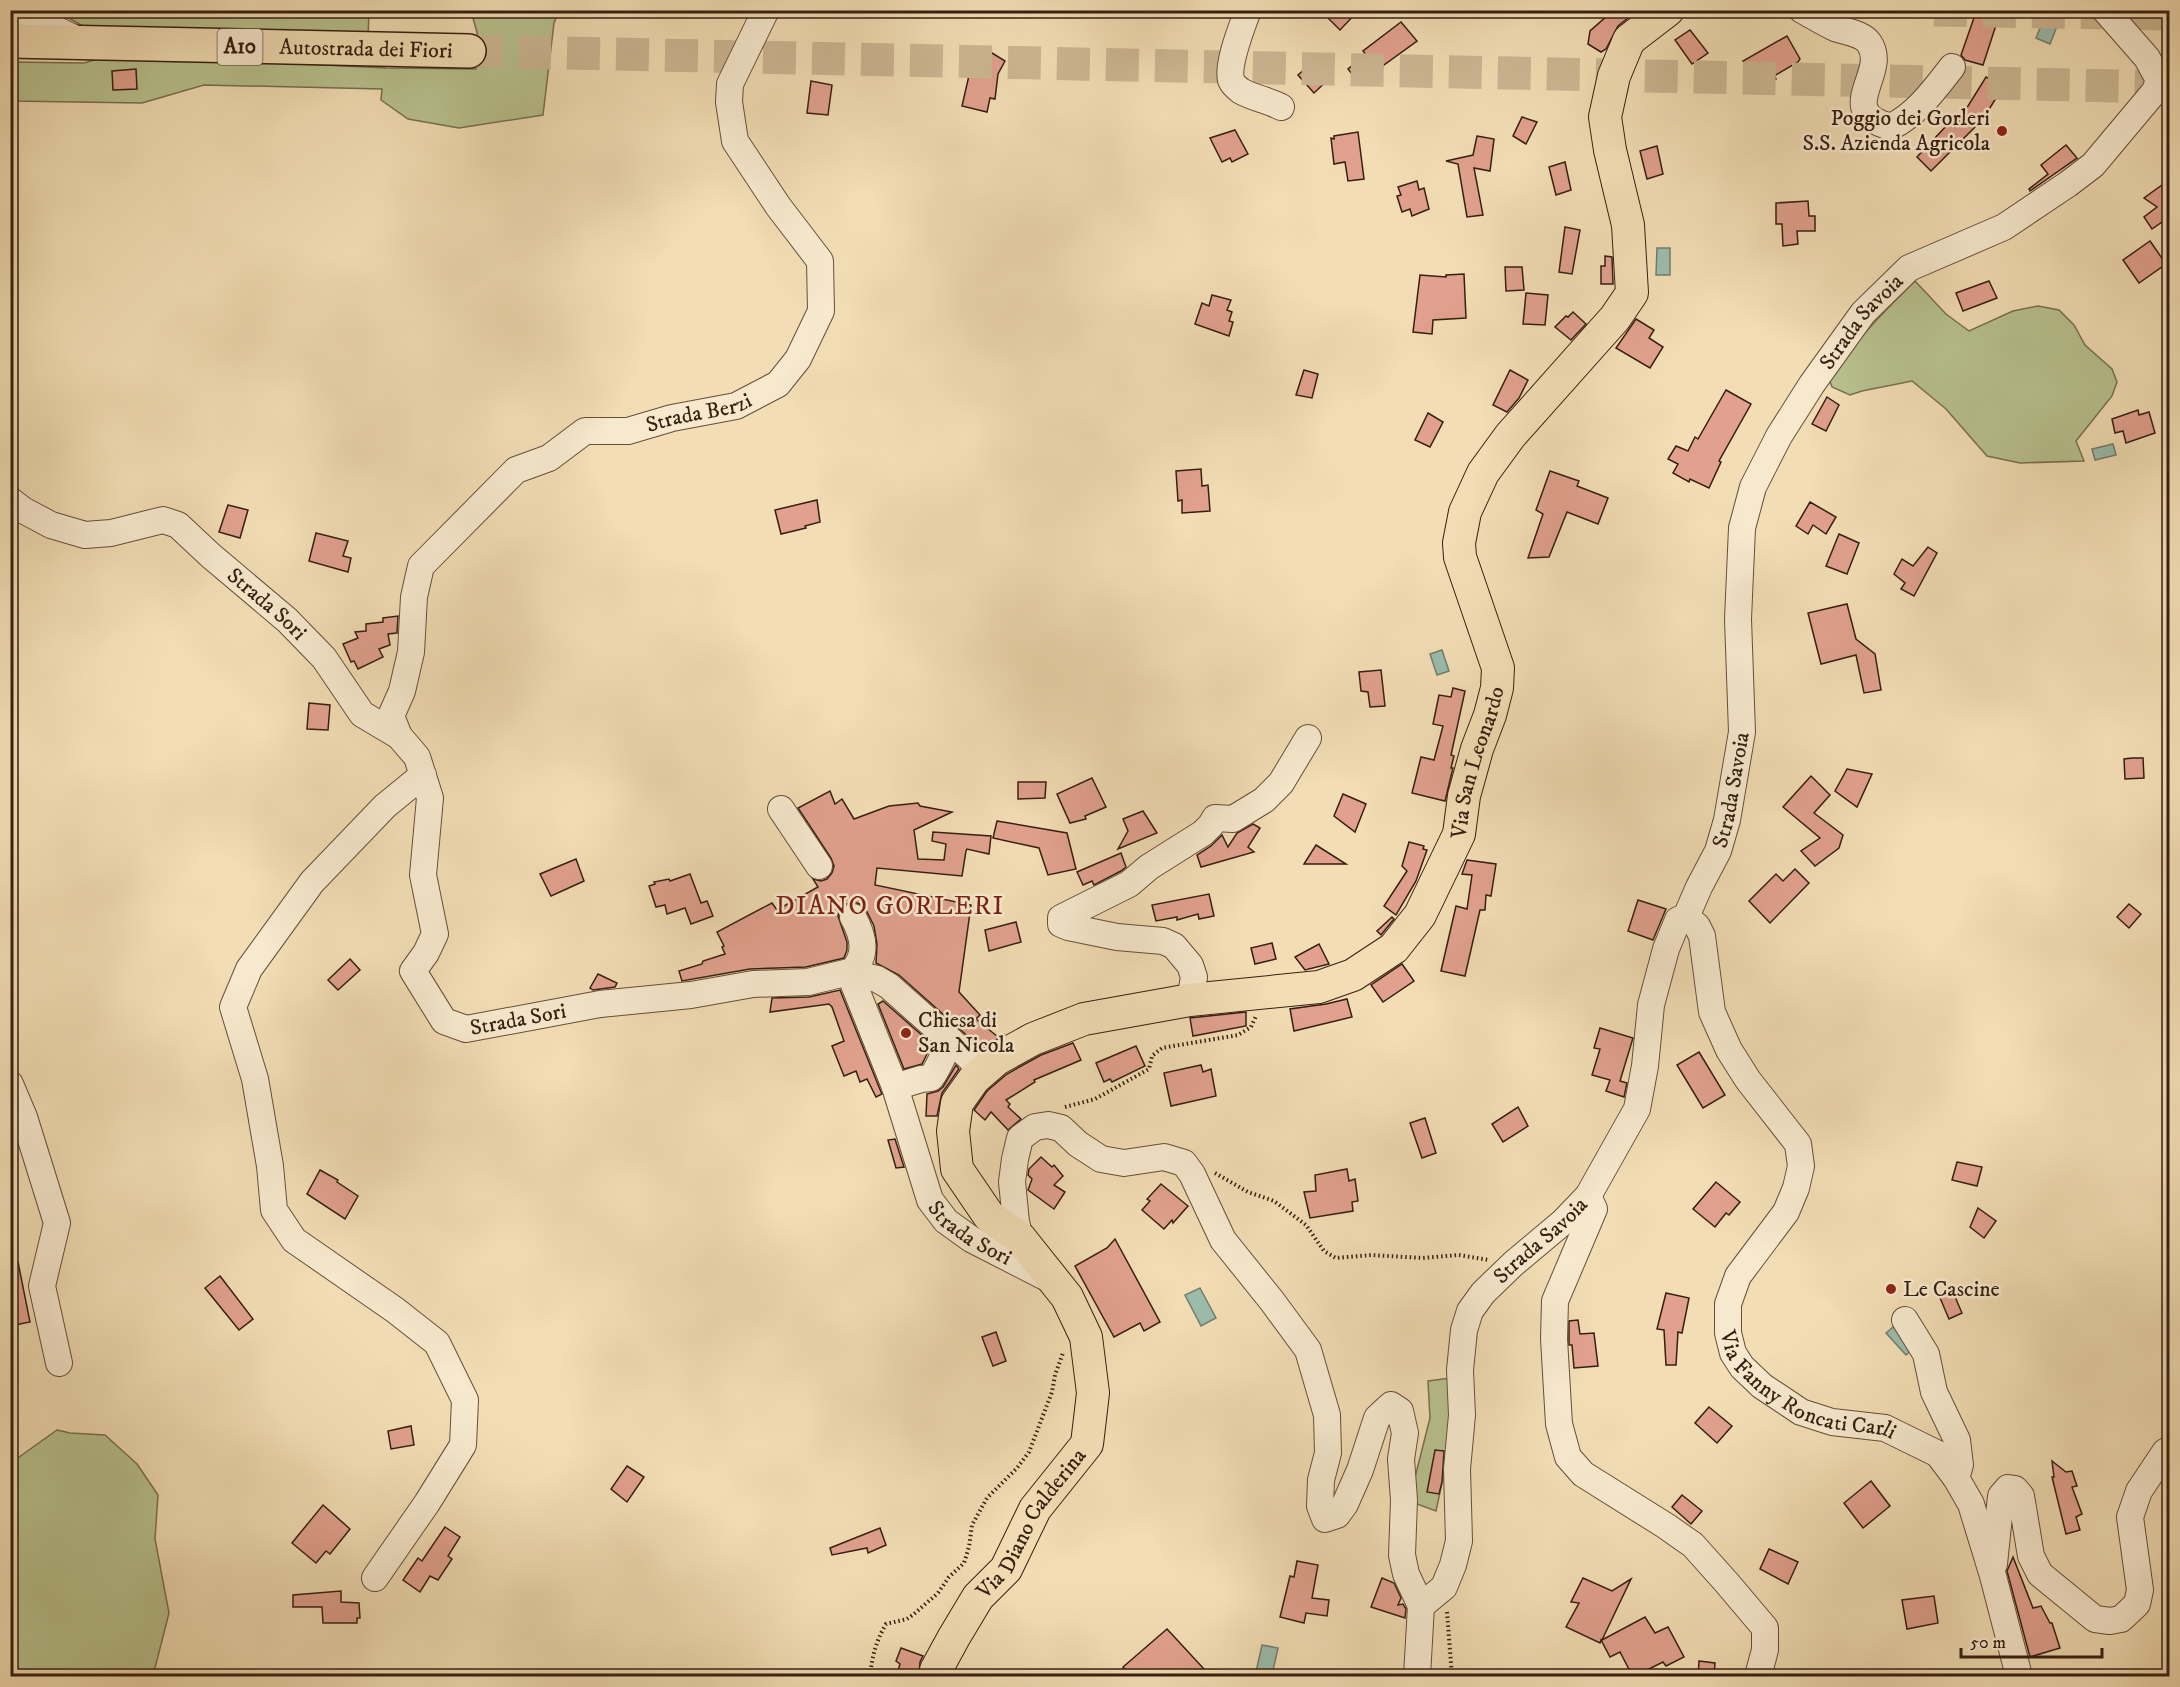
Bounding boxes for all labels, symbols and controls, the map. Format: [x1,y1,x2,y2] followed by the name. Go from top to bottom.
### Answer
[218,29,262,65] road number: A10
[279,33,453,64] street label: Autostrada dei Fiori
[1802,105,1991,157] place label: Poggio dei Gorleri S.S. Azienda Agricola
[1995,124,2009,138] marker: Poggio dei Gorleri S.S. Azienda Agricola
[1813,267,1909,375] street label: Strada Savoia
[643,387,756,438] street label: Strada Berzi
[221,562,313,646] street label: Strada Sori
[1445,683,1510,841] street label: Via San Leonardo
[1706,729,1755,851] street label: Strada Savoia
[775,890,1005,923] district label: DIANO GORLERI
[468,997,568,1041] street label: Strada Sori
[918,1007,1015,1059] place label: Chiesa di San Nicola
[899,1026,913,1040] marker: Chiesa di San Nicola
[1487,1191,1594,1289] street label: Strada Savoia
[922,1195,1016,1271] street label: Strada Sori
[1903,1276,2000,1303] place label: Le Cascine
[1884,1282,1898,1296] marker: Le Cascine
[1714,1326,1901,1445] street label: Via Fanny Roncati Carli
[970,1442,1092,1605] street label: Via Diano Calderina
[1961,1621,2102,1659] scale bar
[1970,1632,2006,1654] text: 50 m

